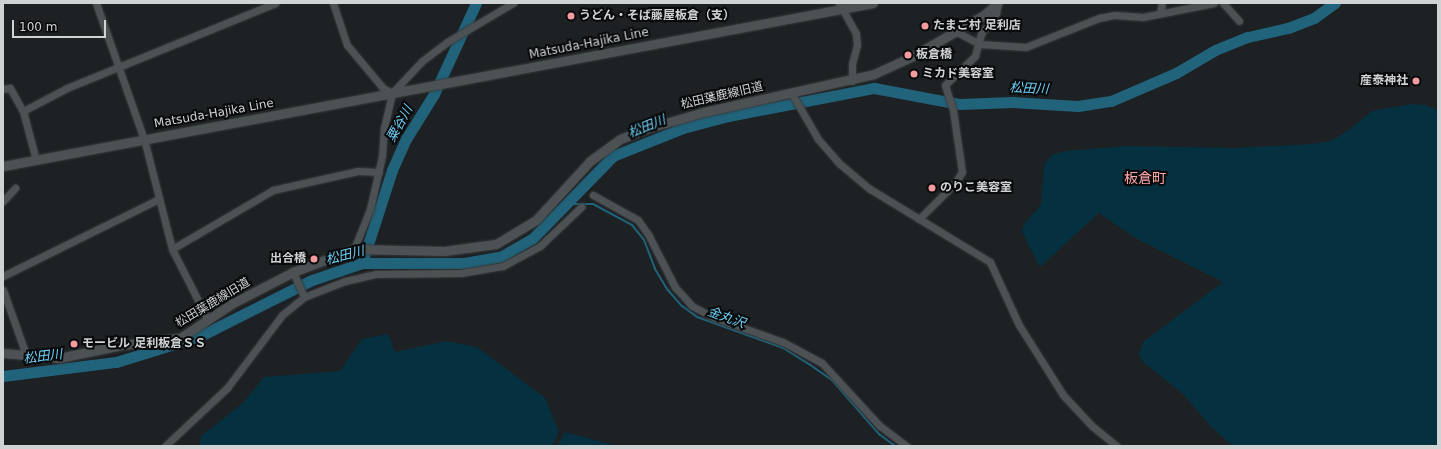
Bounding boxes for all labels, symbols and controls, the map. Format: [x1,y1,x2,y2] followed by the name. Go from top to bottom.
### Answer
[579,9,735,23] place label: うどん・そば藤屋板倉（支）
[566,11,576,21] marker: うどん・そば藤屋板倉（支）
[14,12,108,38] scale bar
[933,19,1021,33] place label: たまご村 足利店
[19,20,57,34] text: 100 m
[920,21,930,31] marker: たまご村 足利店
[528,25,650,63] street label: Matsuda-Hajika Line
[916,48,952,62] place label: 板倉橋
[903,50,913,60] marker: 板倉橋
[922,67,994,81] place label: ミカド美容室
[909,69,919,79] marker: ミカド美容室
[1360,74,1408,88] place label: 産泰神社
[1411,76,1421,86] marker: 産泰神社
[679,80,765,112] street label: 松田葉鹿線旧道
[1009,80,1049,98] water label: 松田川
[153,96,275,132] street label: Matsuda-Hajika Line
[384,103,416,145] water label: 粟谷川
[626,112,668,142] water label: 松田川
[1124,170,1166,186] district label: 板倉町
[940,181,1012,195] place label: のりこ美容室
[927,183,937,193] marker: のりこ美容室
[324,244,366,268] water label: 松田川
[270,252,306,266] place label: 出合橋
[309,254,319,264] marker: 出合橋
[173,275,253,331] street label: 松田葉鹿線旧道
[705,304,747,332] water label: 金丸沢
[82,337,206,351] place label: モービル 足利板倉ＳＳ
[69,339,79,349] marker: モービル 足利板倉ＳＳ
[23,347,63,367] water label: 松田川

